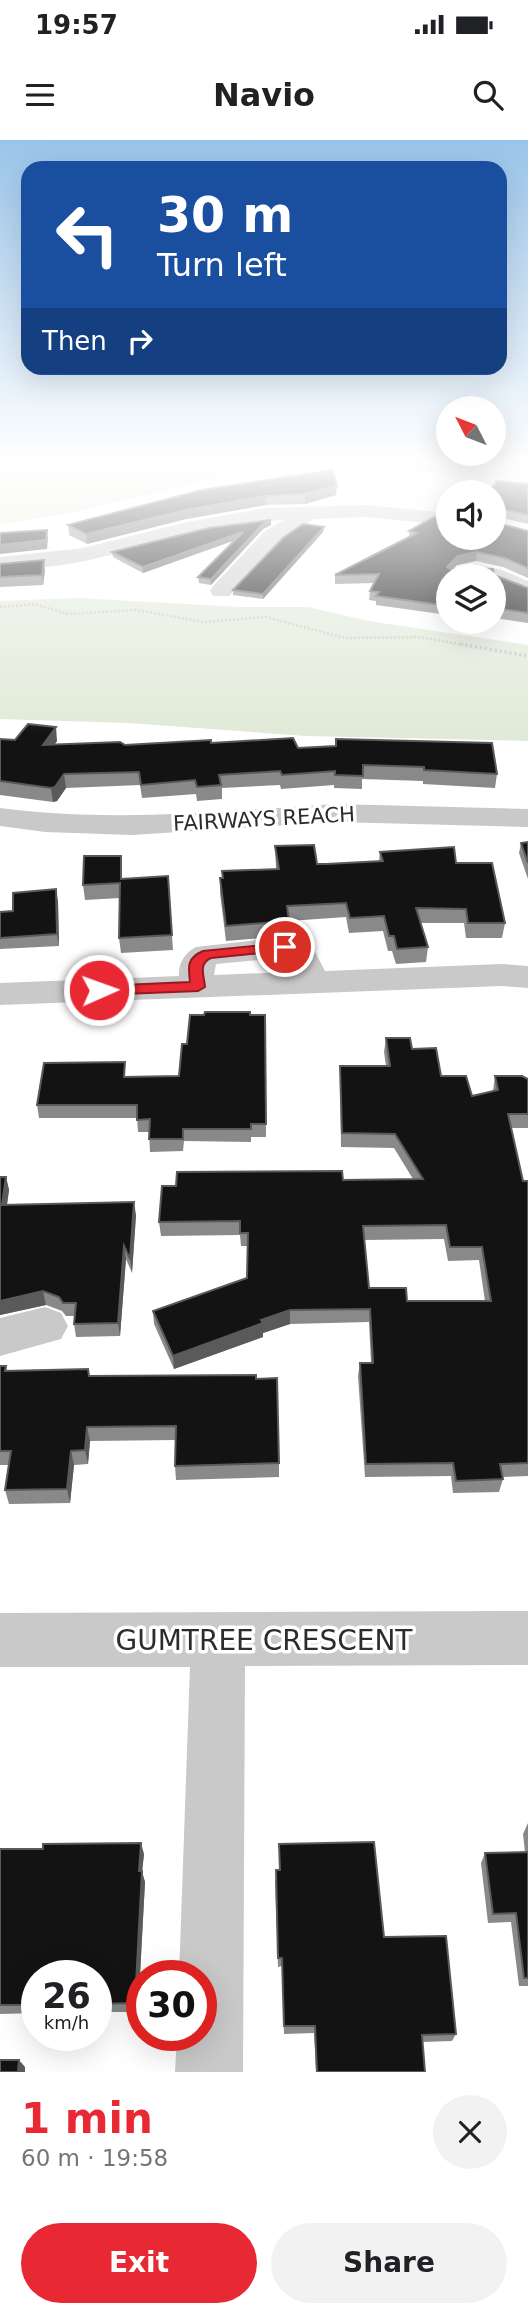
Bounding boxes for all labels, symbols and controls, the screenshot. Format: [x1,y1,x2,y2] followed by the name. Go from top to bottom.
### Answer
[35,10,118,40] text: 19:57
[21,76,59,114] icon: menu
[213,76,315,114] text: Navio
[469,76,507,114] icon: search
[157,187,293,244] text: 30 m
[42,189,133,280] icon: left
[157,246,287,284] text: Turn left
[121,322,159,360] icon: right
[42,326,107,356] text: Then
[436,396,506,466] north arrow
[436,396,506,634] map controls
[436,480,506,550] button: sound
[436,564,506,634] button: layers
[173,802,355,836] street label: FAIRWAYS REACH
[255,917,315,977] pin
[266,928,304,966] icon: arrive
[62,953,136,1027] position arrow
[116,1624,413,1657] street label: GUMTREE CRESCENT
[126,1960,217,2051] speed limit sign: 30
[42,1976,91,2016] text: 26
[44,2012,89,2033] text: km/h
[21,2094,153,2143] text: 1 min
[433,2095,507,2169] button: close
[21,2145,168,2171] text: 60 m · 19:58
[21,2223,257,2303] button: Exit
[271,2223,507,2303] button: Share

